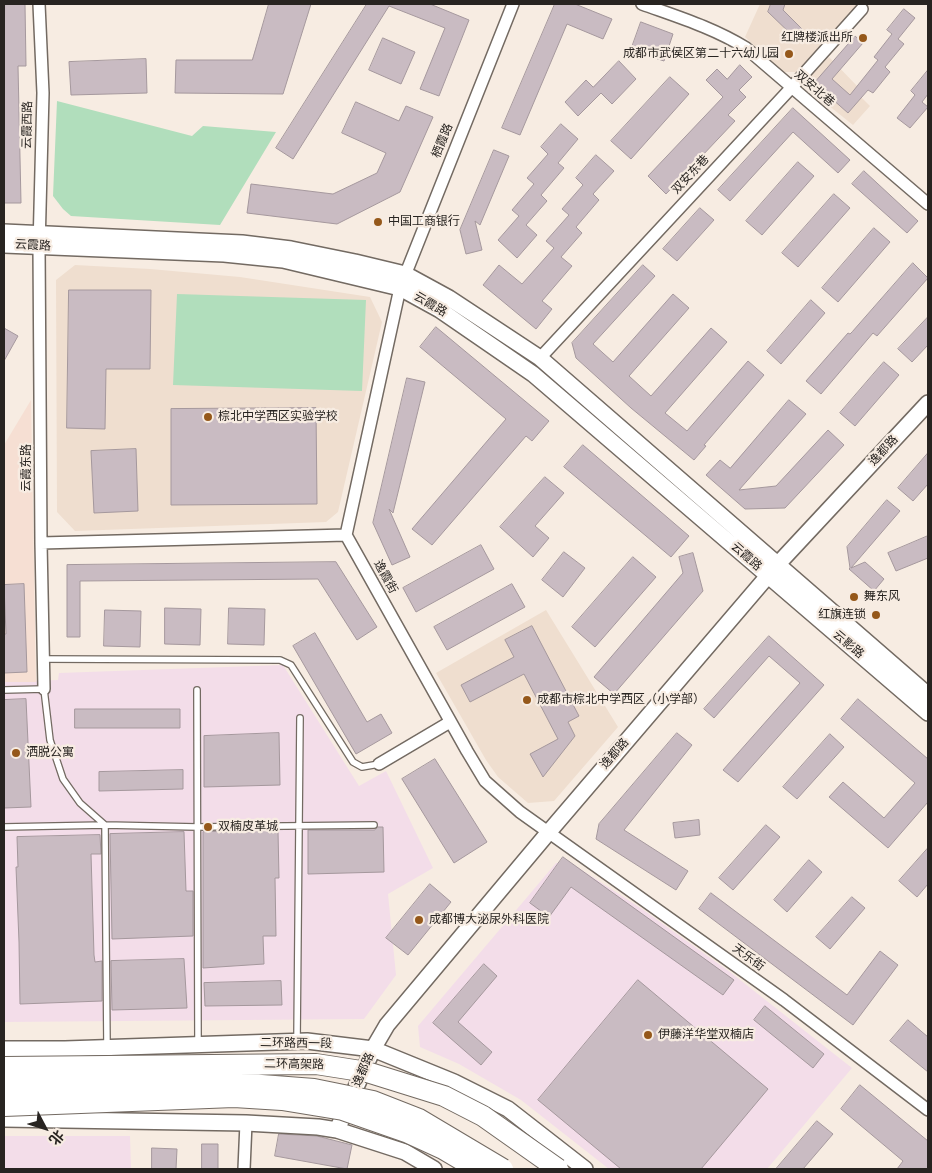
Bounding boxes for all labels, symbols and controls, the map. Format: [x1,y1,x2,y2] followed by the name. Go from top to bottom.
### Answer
[781,31,853,45] place label: 红牌楼派出所
[857,32,869,44] marker: 红牌楼派出所
[623,47,779,61] place label: 成都市武侯区第二十六幼儿园
[783,48,795,60] marker: 成都市武侯区第二十六幼儿园
[791,68,837,110] street label: 双安北巷
[20,101,36,149] street label: 云霞西路
[430,122,456,160] street label: 栖霞路
[669,153,713,197] street label: 双安东巷
[388,215,460,229] place label: 中国工商银行
[372,216,384,228] marker: 中国工商银行
[15,238,51,254] street label: 云霞路
[411,290,449,320] street label: 云霞路
[218,410,338,424] place label: 棕北中学西区实验学校
[202,411,214,423] marker: 棕北中学西区实验学校
[866,433,902,469] street label: 逸都路
[20,444,34,492] street label: 云霞东路
[728,540,764,574] street label: 云霞路
[370,558,400,596] street label: 逸霞街
[864,590,900,604] place label: 舞东风
[848,591,860,603] marker: 舞东风
[818,608,866,622] place label: 红旗连锁
[870,609,882,621] marker: 红旗连锁
[830,628,866,662] street label: 云影路
[537,693,705,707] place label: 成都市棕北中学西区（小学部）
[521,694,533,706] marker: 成都市棕北中学西区（小学部）
[598,736,632,772] street label: 逸都路
[26,746,74,760] place label: 洒脱公寓
[10,747,22,759] marker: 洒脱公寓
[218,820,278,834] place label: 双楠皮革城
[202,821,214,833] marker: 双楠皮革城
[429,913,549,927] place label: 成都博大泌尿外科医院
[413,914,425,926] marker: 成都博大泌尿外科医院
[729,942,767,974] street label: 天乐街
[658,1028,754,1042] place label: 伊藤洋华堂双楠店
[642,1029,654,1041] marker: 伊藤洋华堂双楠店
[260,1036,332,1052] street label: 二环路西一段
[350,1051,378,1089] street label: 逸都路
[264,1057,324,1073] street label: 二环高架路
[20,1103,70,1153] north arrow
[44,1126,69,1150] text: 北

